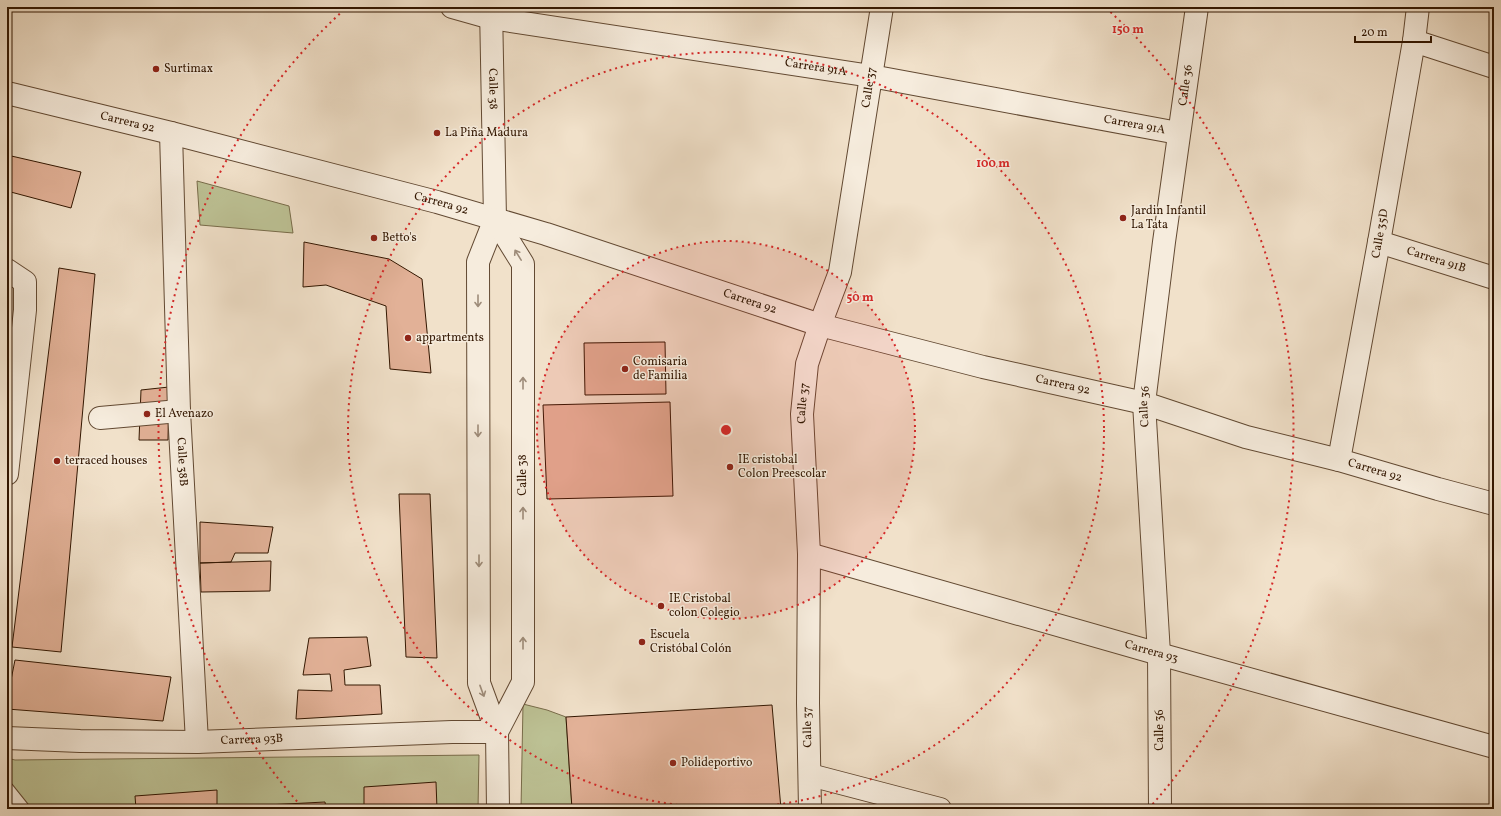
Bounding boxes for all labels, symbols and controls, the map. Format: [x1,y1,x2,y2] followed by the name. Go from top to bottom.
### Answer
[1355,18,1431,44] scale bar
[1112,22,1144,38] text: 150 m
[1361,25,1388,41] text: 20 m
[784,55,848,80] street label: Carrera 91A
[164,61,213,77] place label: Surtimax
[151,64,161,74] marker: Surtimax
[1175,64,1197,107] street label: Calle 36
[858,66,880,109] street label: Calle 37
[484,68,501,110] street label: Calle 38
[99,108,156,137] street label: Carrera 92
[1102,111,1167,139] street label: Carrera 91A
[445,125,528,141] place label: La Piña Madura
[432,128,442,138] marker: La Piña Madura
[976,156,1010,172] text: 100 m
[412,188,470,219] street label: Carrera 92
[1131,203,1206,233] place label: Jardin Infantil La Tata
[1368,208,1393,260] street label: Calle 35D
[1118,213,1128,223] marker: Jardin Infantil La Tata
[382,230,417,246] place label: Betto's
[369,233,379,243] marker: Betto's
[1405,243,1468,277] street label: Carrera 91B
[513,249,521,261] one-way arrow
[721,285,779,318] street label: Carrera 92
[846,290,874,306] text: 50 m
[474,294,482,307] one-way arrow
[416,330,484,346] place label: appartments
[403,333,413,343] marker: appartments
[633,354,687,384] place label: Comisaria de Familia
[620,364,630,374] marker: Comisaria de Familia
[1034,371,1092,399] street label: Carrera 92
[519,377,527,390] one-way arrow
[794,382,813,424] street label: Calle 37
[1136,385,1154,428] street label: Calle 36
[155,406,213,422] place label: El Avenazo
[142,409,152,419] marker: El Avenazo
[719,423,733,437] centre of rings
[474,424,482,437] one-way arrow
[172,437,191,487] street label: Calle 38B
[738,452,826,482] place label: IE cristobal Colon Preescolar
[65,453,147,469] place label: terraced houses
[515,454,531,496] street label: Calle 38
[1346,455,1404,486] street label: Carrera 92
[52,456,62,466] marker: terraced houses
[725,462,735,472] marker: IE cristobal Colon Preescolar
[519,507,527,520] one-way arrow
[475,554,483,567] one-way arrow
[669,591,740,621] place label: IE Cristobal colon Colegio
[656,601,666,611] marker: IE Cristobal colon Colegio
[650,627,732,657] place label: Escuela Cristóbal Colón
[519,637,527,650] one-way arrow
[637,637,647,647] marker: Escuela Cristóbal Colón
[1123,637,1180,667] street label: Carrera 93
[478,684,486,696] one-way arrow
[800,706,816,748] street label: Calle 37
[1152,709,1168,751] street label: Calle 36
[220,731,284,749] street label: Carrera 93B
[681,755,752,771] place label: Polideportivo
[668,758,678,768] marker: Polideportivo

